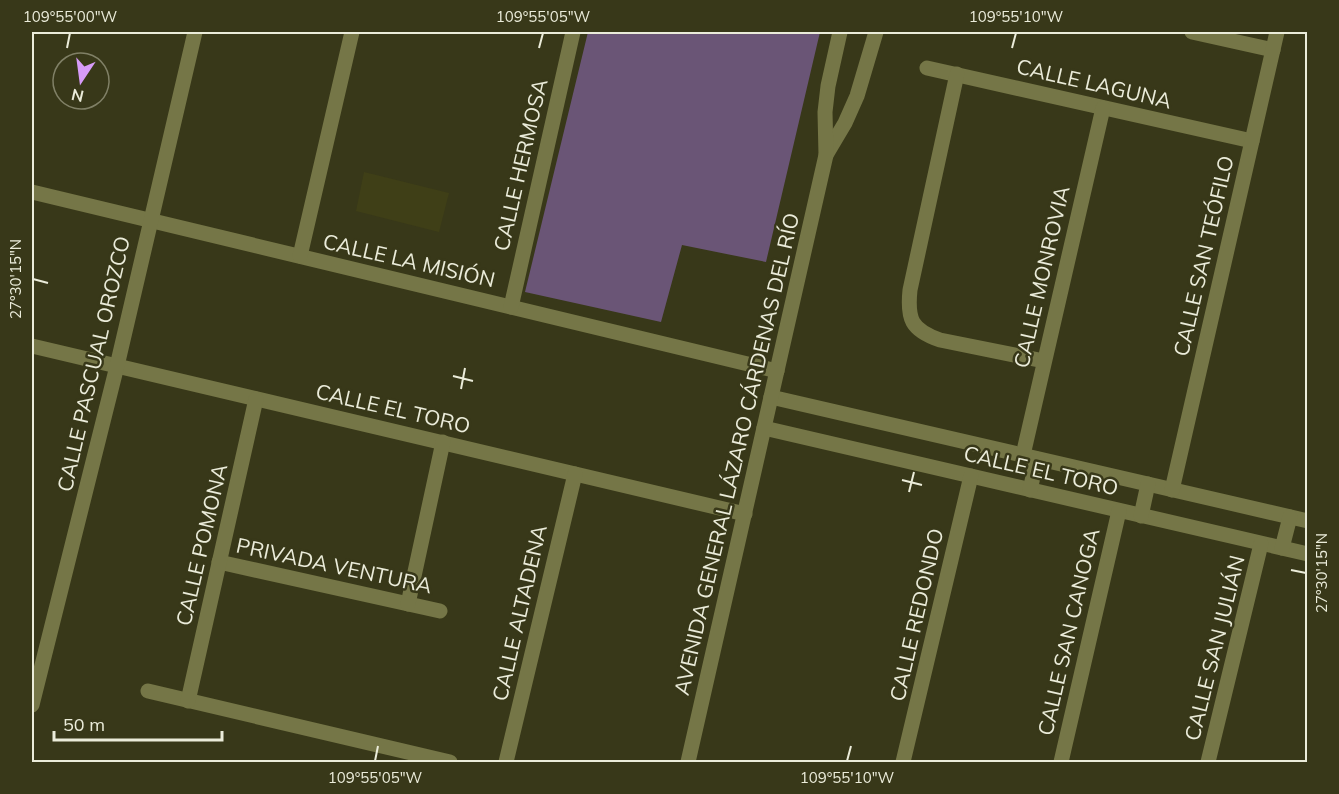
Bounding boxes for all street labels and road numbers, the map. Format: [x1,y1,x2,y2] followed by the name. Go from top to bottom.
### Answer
[1014,53,1175,114] street label: CALLE LAGUNA
[488,76,553,253] street label: CALLE HERMOSA
[1167,153,1239,359] street label: CALLE SAN TEÓFILO
[1007,183,1075,370] street label: CALLE MONROVIA
[668,210,804,697] street label: AVENIDA GENERAL LÁZARO CÁRDENAS DEL RÍO
[321,228,498,292] street label: CALLE LA MISIÓN
[51,233,135,494] street label: CALLE PASCUAL OROZCO
[313,378,473,438] street label: CALLE EL TORO
[961,440,1121,500] street label: CALLE EL TORO
[170,461,232,628] street label: CALLE POMONA
[486,522,552,703] street label: CALLE ALTADENA
[1032,525,1105,738] street label: CALLE SAN CANOGA
[884,526,949,704] street label: CALLE REDONDO
[234,532,435,599] street label: PRIVADA VENTURA
[1178,552,1250,743] street label: CALLE SAN JULIÁN

